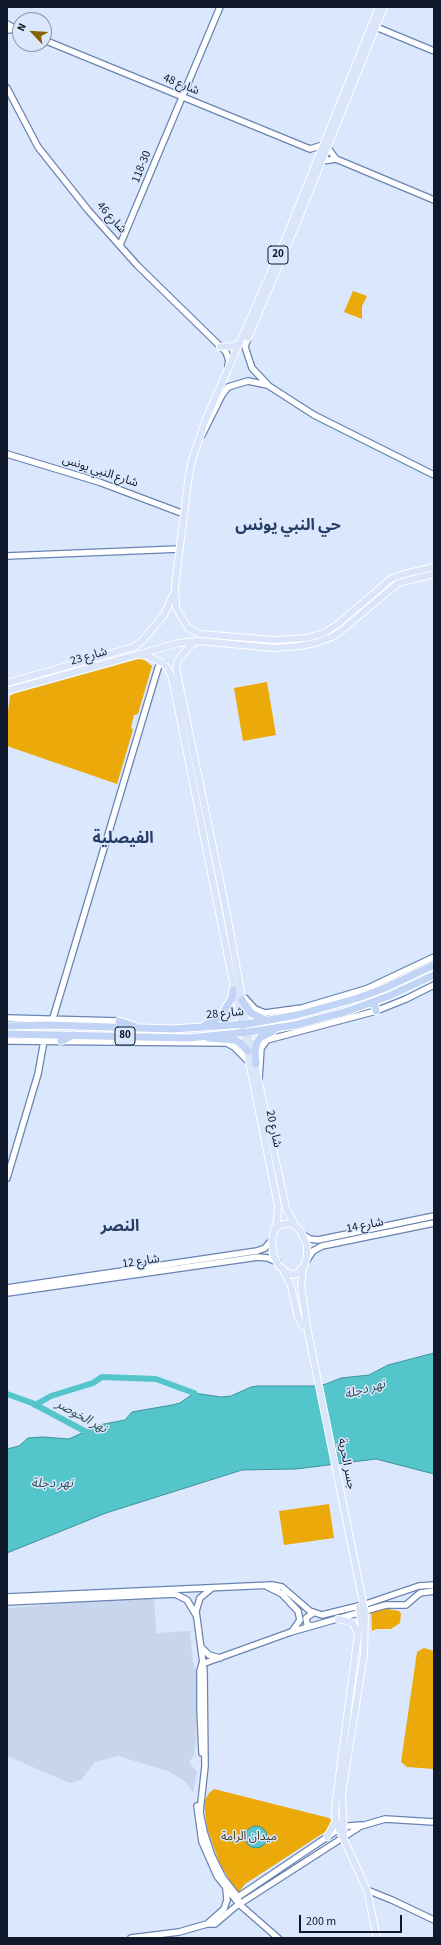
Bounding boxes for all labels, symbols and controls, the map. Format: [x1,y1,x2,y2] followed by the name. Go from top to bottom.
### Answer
[12,12,52,52] north arrow
[13,21,30,34] text: N
[161,71,201,99] street label: شارع 48
[129,149,155,185] street label: 118-30
[93,199,129,237] street label: شارع 46
[268,246,288,264] road number: 20
[60,453,140,491] street label: شارع النبي يونس
[235,516,341,536] district label: حي النبي يونس
[69,645,109,669] street label: شارع 23
[92,829,154,849] district label: الفيصلية
[206,1005,244,1023] street label: شارع 28
[115,1027,135,1045] road number: 80
[262,1109,284,1149] street label: شارع 20
[345,1215,385,1237] street label: شارع 14
[101,1217,139,1237] district label: النصر
[121,1252,161,1272] street label: شارع 12
[343,1377,387,1403] water label: نهر دجلة
[53,1397,109,1437] water label: نهر الخوصر
[334,1437,358,1491] street label: جسر الحرية
[31,1476,73,1492] water label: نهر دجلة
[221,1830,277,1844] park label: ميدان الرامة
[301,1907,404,1933] scale bar
[306,1913,336,1930] text: 200 m

